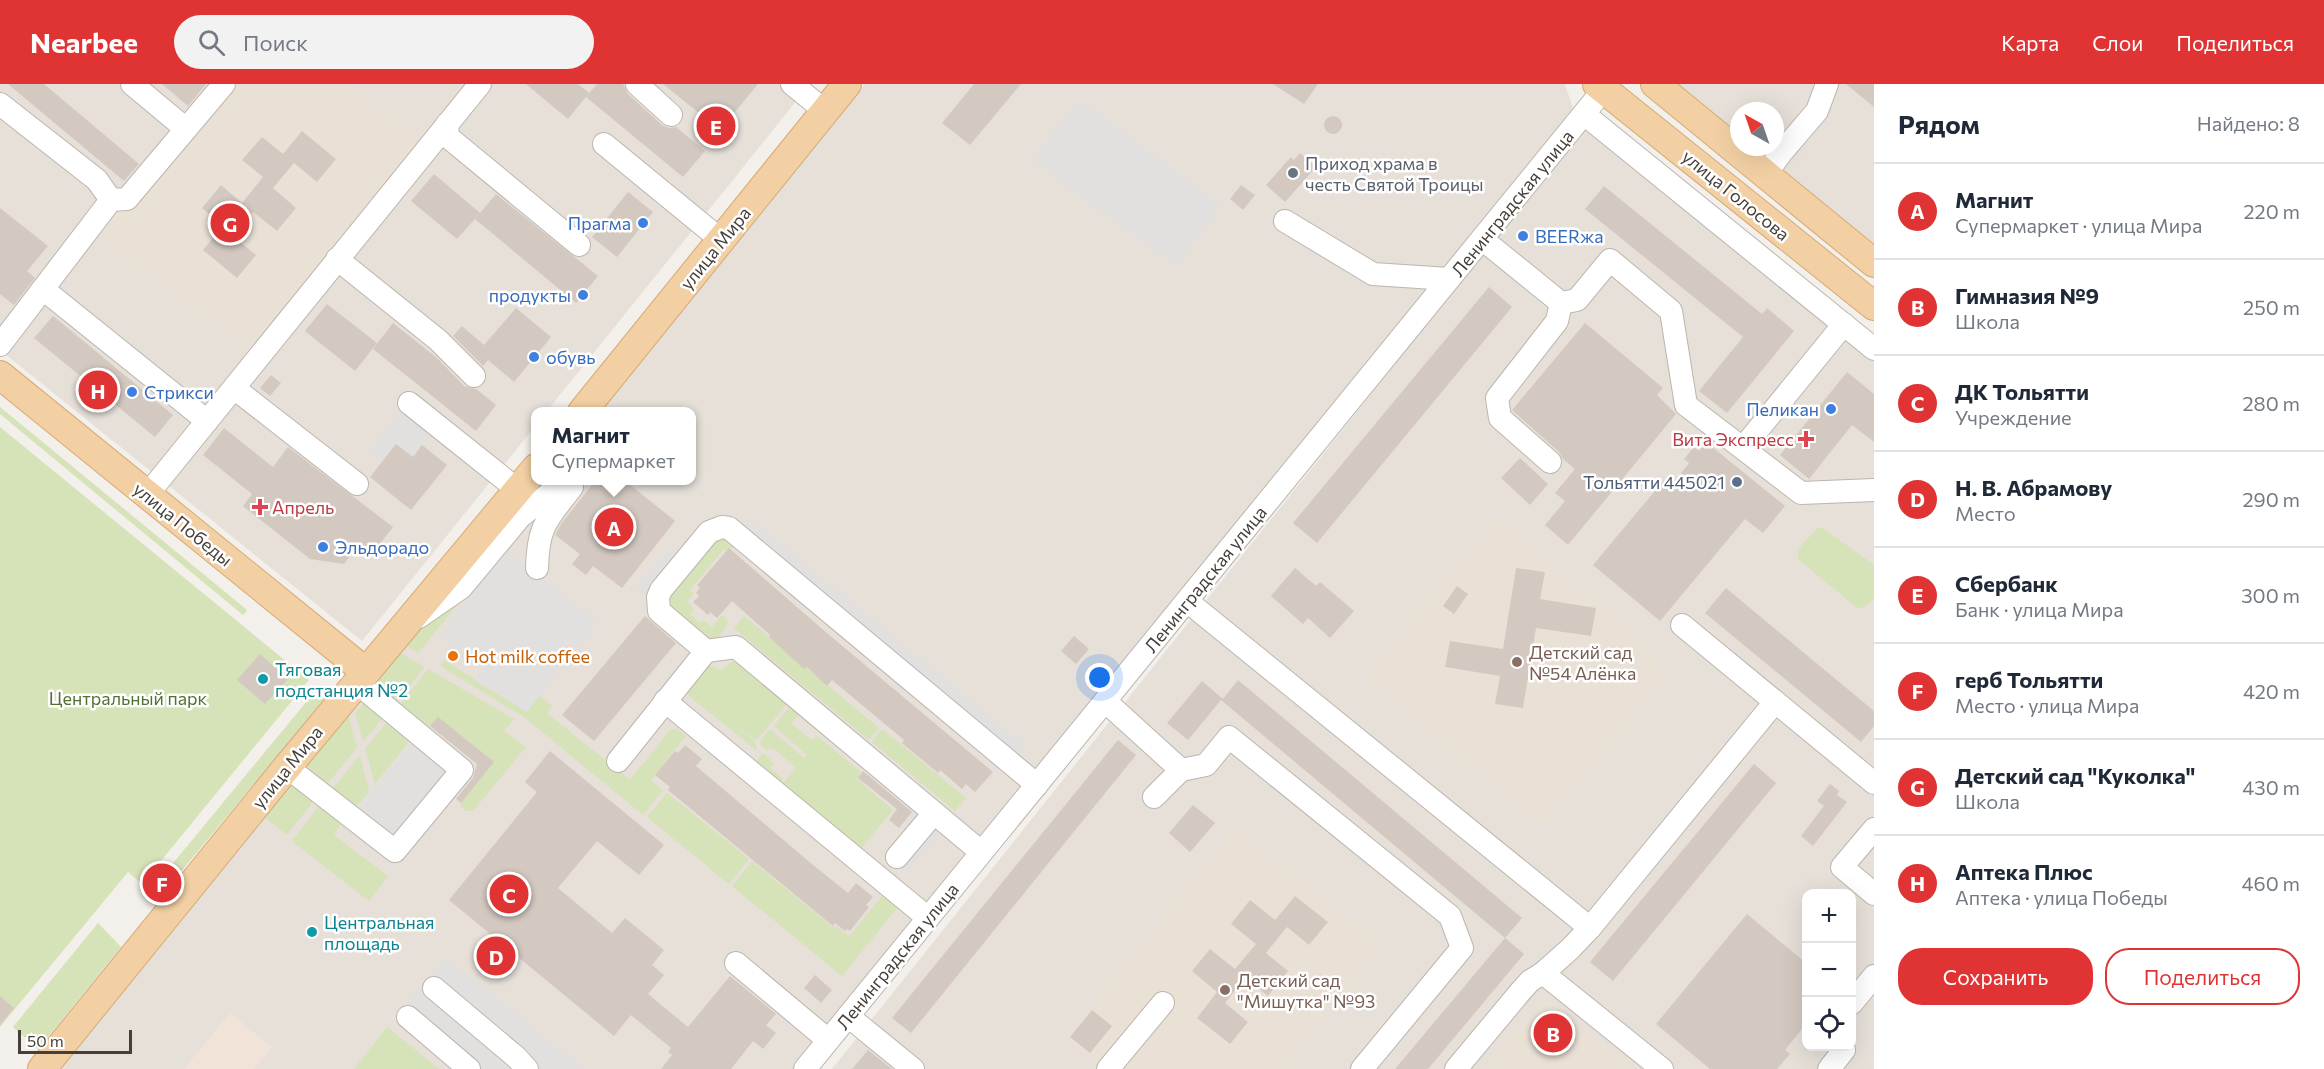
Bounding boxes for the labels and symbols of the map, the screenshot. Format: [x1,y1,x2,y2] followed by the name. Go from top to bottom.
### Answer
[1730,102,1784,156] north arrow
[696,104,736,148] pin: E
[1446,125,1578,281] street label: Ленинградская улица
[1678,145,1794,245] street label: улица Голосова
[1305,152,1483,195] place label: Приход храма в честь Святой Троицы
[1286,166,1300,180] marker: Приход храма в честь Святой Троицы
[210,200,250,246] pin: G
[675,202,755,294] street label: улица Мира
[568,212,631,234] place label: Прагма
[636,216,650,230] marker: Прагма
[1535,225,1604,247] place label: BEERжа
[1516,229,1530,243] marker: BEERжа
[489,284,571,306] place label: продукты
[576,288,590,302] marker: продукты
[546,346,595,368] place label: обувь
[527,350,541,364] marker: обувь
[78,368,118,412] pin: H
[144,381,214,403] place label: Стрикси
[125,385,139,399] marker: Стрикси
[1746,398,1819,420] place label: Пеликан
[1824,402,1838,416] marker: Пеликан
[1672,428,1794,450] place label: Вита Экспресс
[1799,432,1813,446] marker: Вита Экспресс
[1583,471,1725,493] place label: Тольятти 445021
[1730,475,1744,489] marker: Тольятти 445021
[129,477,237,571] street label: улица Победы
[272,496,334,518] place label: Апрель
[253,500,267,514] marker: Апрель
[1139,501,1271,657] street label: Ленинградская улица
[594,504,634,550] pin: A
[335,536,429,558] place label: Эльдорадо
[316,540,330,554] marker: Эльдорадо
[1529,641,1636,684] place label: Детский сад №54 Алёнка
[465,645,590,667] place label: Hot milk coffee
[446,649,460,663] marker: Hot milk coffee
[1510,655,1524,669] marker: Детский сад №54 Алёнка
[275,658,408,701] place label: Тяговая подстанция №2
[1085,663,1114,692] your location
[256,672,270,686] marker: Тяговая подстанция №2
[49,687,208,709] park label: Центральный парк
[247,721,327,813] street label: улица Мира
[142,860,182,906] pin: F
[490,872,528,916] pin: C
[831,878,963,1034] street label: Ленинградская улица
[324,911,435,954] place label: Центральная площадь
[305,925,319,939] marker: Центральная площадь
[476,934,516,978] pin: D
[1237,969,1375,1012] place label: Детский сад "Мишутка" №93
[1218,983,1232,997] marker: Детский сад "Мишутка" №93
[1534,1010,1572,1056] pin: B
[18,1027,132,1054] scale bar

